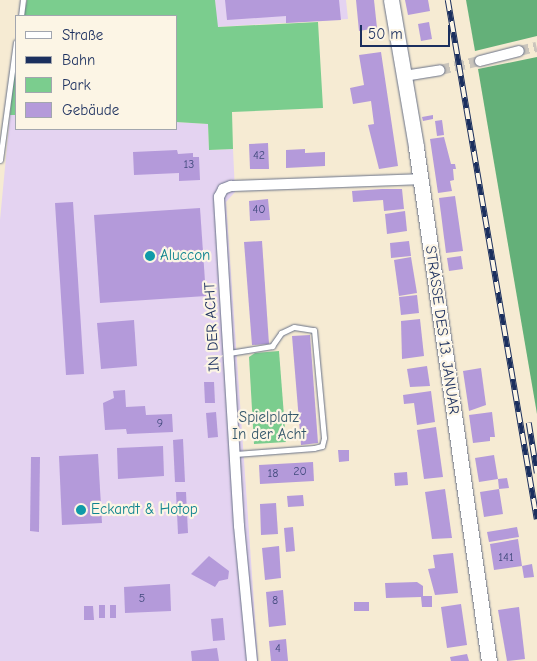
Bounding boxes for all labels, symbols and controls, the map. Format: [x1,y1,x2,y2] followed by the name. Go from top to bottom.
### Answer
[15,15,178,130] legend
[362,15,452,47] scale bar
[368,25,403,43] text: 50 m
[62,26,103,44] text: Straße
[62,51,95,69] text: Bahn
[62,76,91,94] text: Park
[62,101,119,119] text: Gebäude
[253,149,265,163] house number: 42
[184,158,194,172] house number: 13
[252,203,266,217] house number: 40
[421,244,463,416] street label: STRASSE DES 13. JANUAR
[160,247,210,265] place label: Aluccon
[144,250,156,262] marker: Aluccon
[201,282,223,372] street label: IN DER ACHT
[232,408,306,443] park label: Spielplatz In der Acht
[157,417,163,431] house number: 9
[293,465,307,479] house number: 20
[268,467,278,481] house number: 18
[91,501,198,519] place label: Eckardt & Hotop
[75,504,87,516] marker: Eckardt & Hotop
[498,551,514,565] house number: 141
[139,592,145,606] house number: 5
[272,594,278,608] house number: 8
[275,642,281,656] house number: 4

